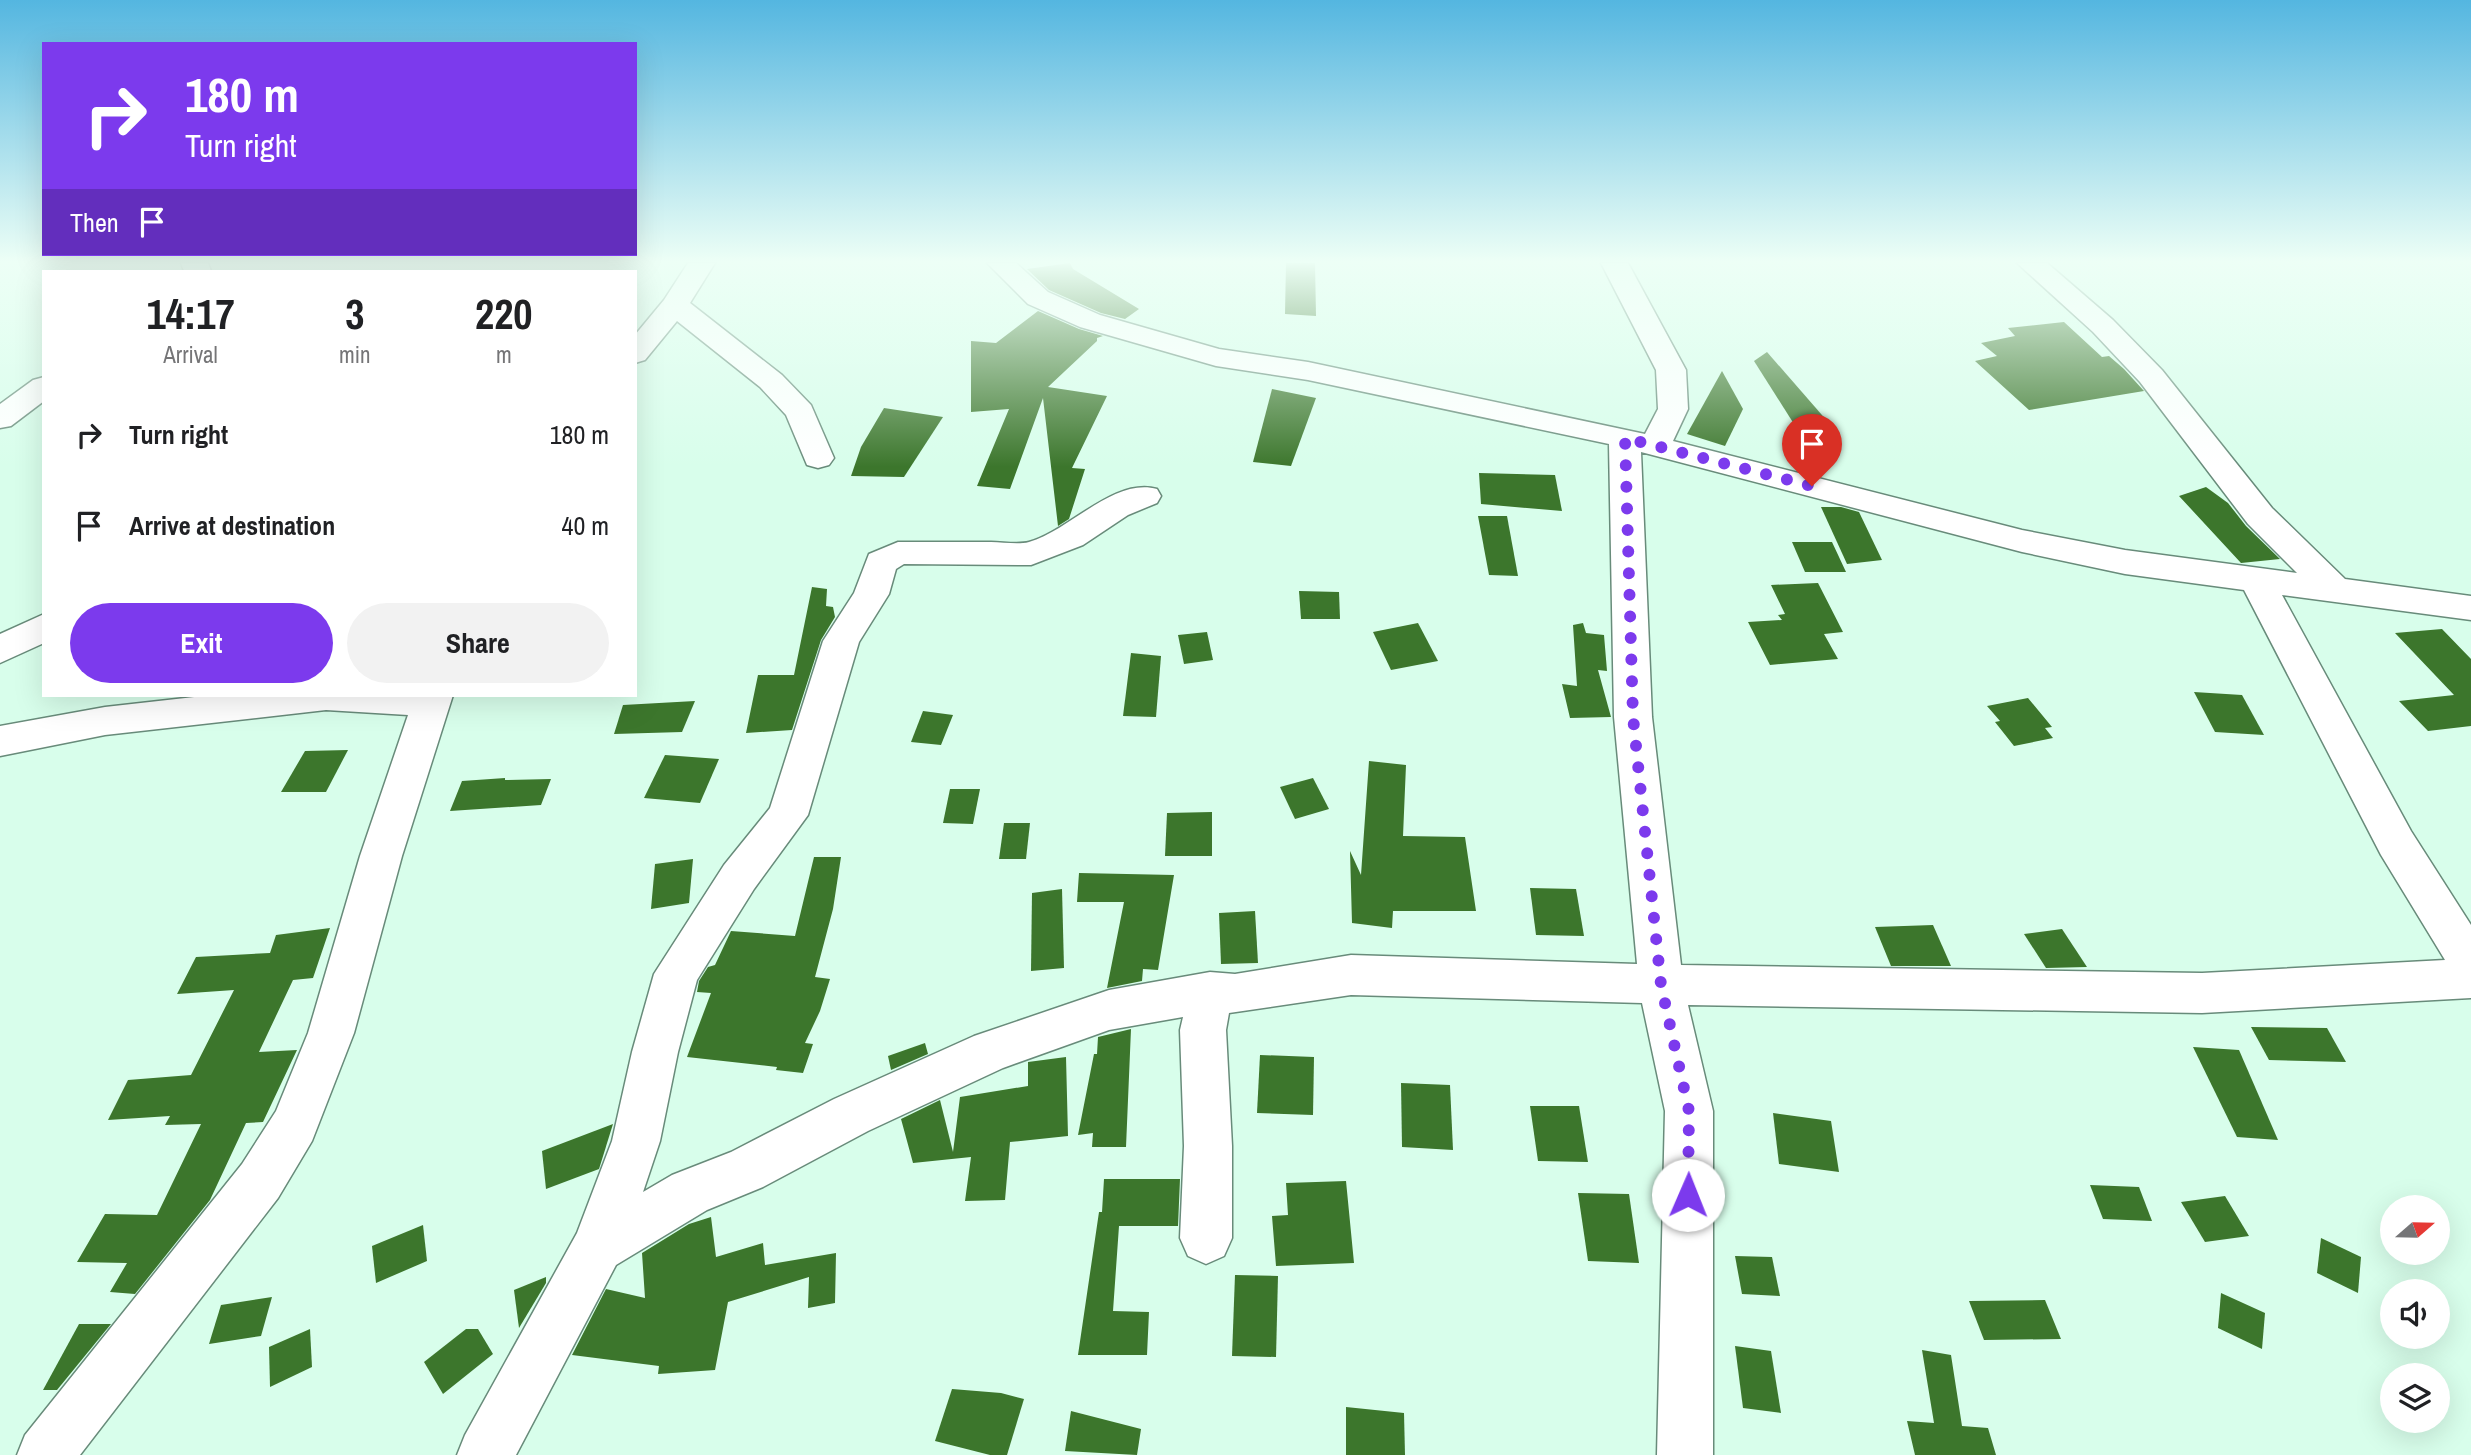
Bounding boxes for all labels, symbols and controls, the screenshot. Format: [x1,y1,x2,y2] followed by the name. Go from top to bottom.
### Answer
[185,61,299,127] text: 180 m
[70,70,161,161] icon: right
[185,124,297,167] text: Turn right
[133,203,171,241] icon: arrive
[70,205,119,240] text: Then
[147,286,235,342] text: 14:17
[345,286,364,342] text: 3
[475,286,533,342] text: 220
[163,339,218,370] text: Arrival
[339,339,371,370] text: min
[496,339,512,370] text: m
[1782,414,1842,486] pin
[70,416,108,454] icon: right
[129,417,228,452] text: Turn right
[550,417,609,452] text: 180 m
[1793,425,1831,463] icon: arrive
[70,507,108,545] icon: arrive
[129,508,335,543] text: Arrive at destination
[562,508,609,543] text: 40 m
[70,603,333,683] button: Exit
[347,603,609,683] button: Share
[1651,1158,1725,1232] position arrow
[2380,1195,2450,1265] north arrow
[2380,1195,2450,1433] map controls
[2380,1279,2450,1349] button: sound
[2380,1363,2450,1433] button: layers

